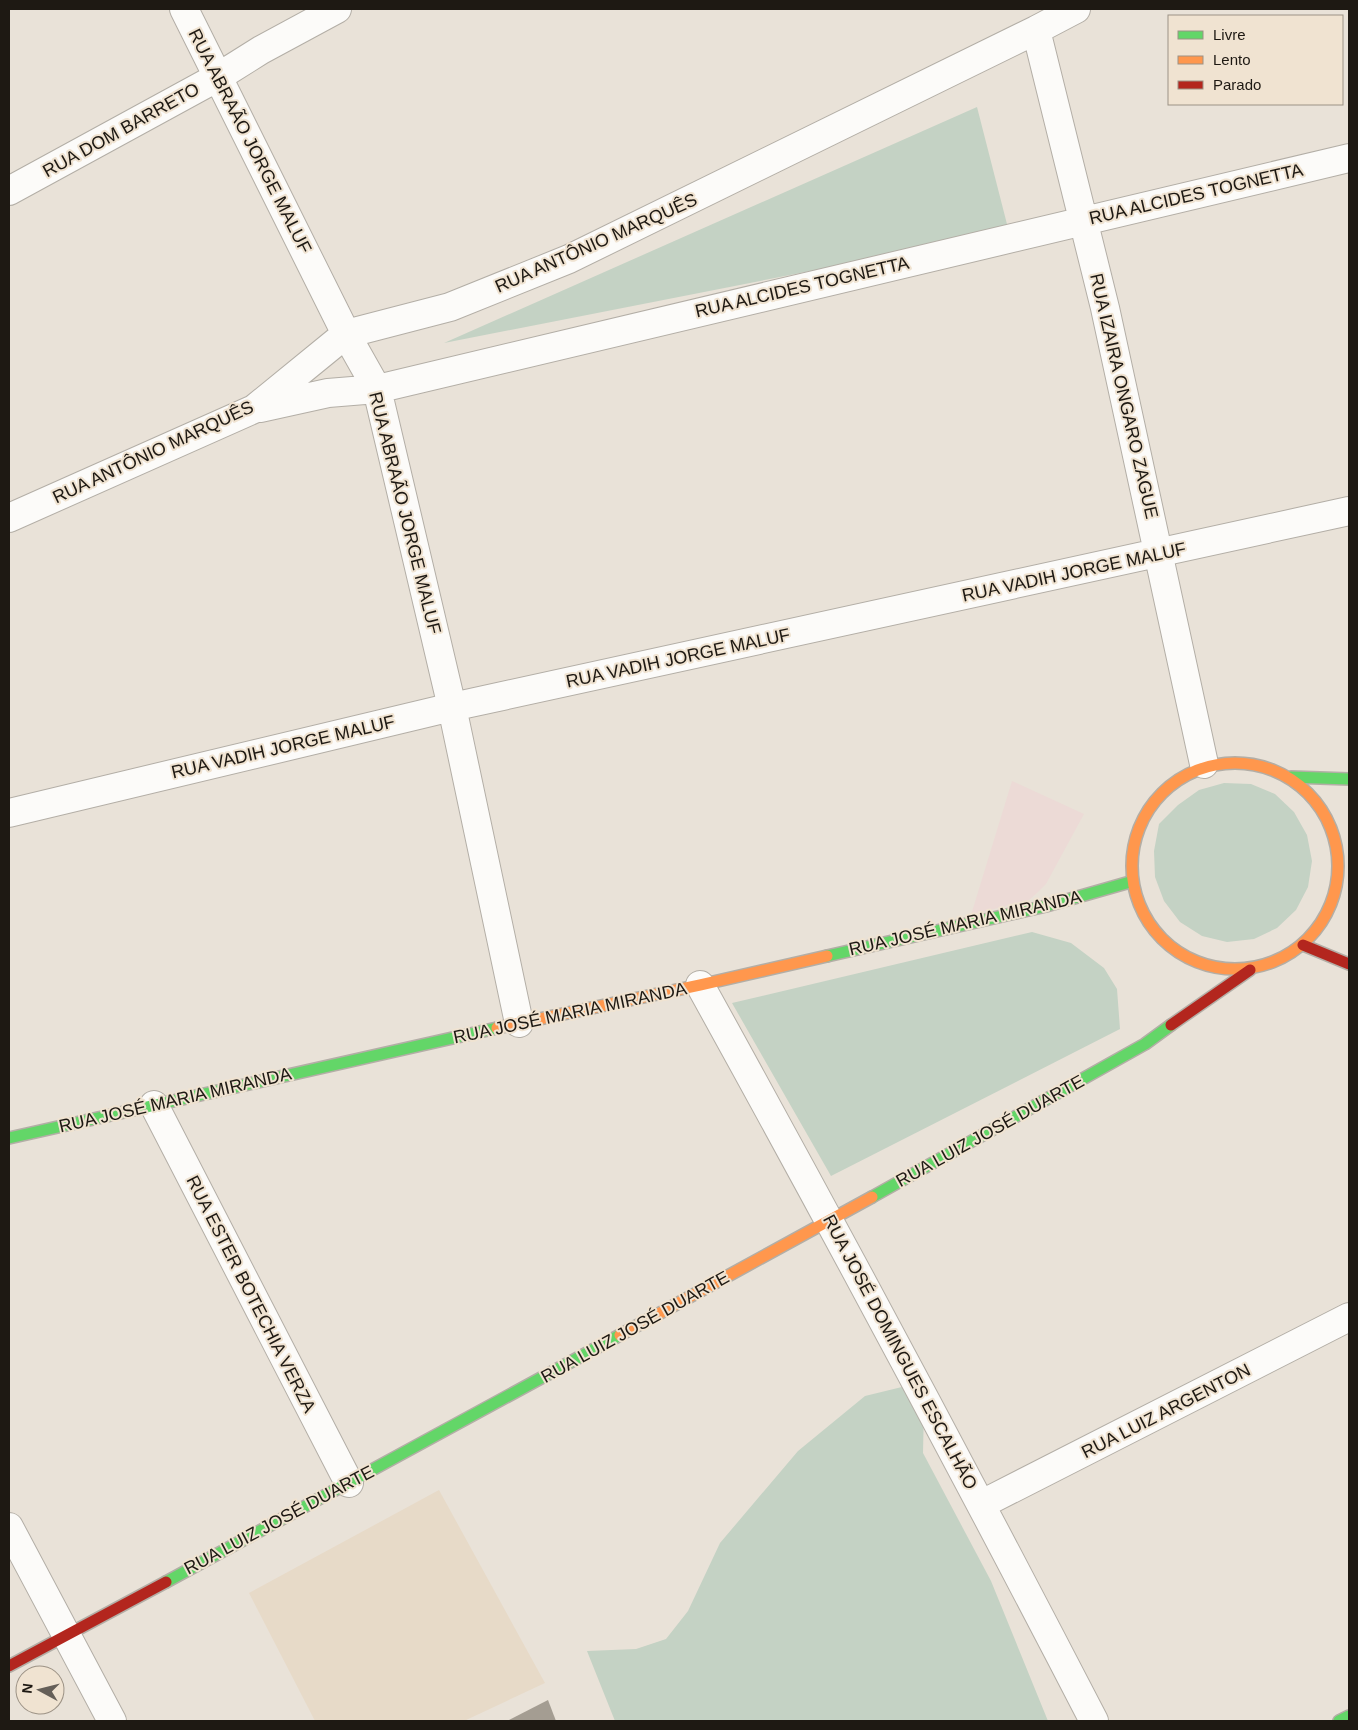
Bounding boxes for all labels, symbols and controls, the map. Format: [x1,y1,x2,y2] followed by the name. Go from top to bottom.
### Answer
[1168,15,1343,105] legend
[185,25,316,256] street label: RUA ABRAÃO JORGE MALUF
[1213,26,1246,43] text: Livre
[1213,51,1251,68] text: Lento
[1213,76,1261,93] text: Parado
[39,79,203,181] street label: RUA DOM BARRETO
[1087,160,1305,228] street label: RUA ALCIDES TOGNETTA
[491,188,700,297] street label: RUA ANTÔNIO MARQUÊS
[693,253,911,321] street label: RUA ALCIDES TOGNETTA
[1086,271,1162,521] street label: RUA IZAIRA ONGARO ZAGUE
[365,390,446,636] street label: RUA ABRAÃO JORGE MALUF
[49,396,256,507] street label: RUA ANTÔNIO MARQUÊS
[960,538,1188,606] street label: RUA VADIH JORGE MALUF
[564,624,792,692] street label: RUA VADIH JORGE MALUF
[169,712,397,782] street label: RUA VADIH JORGE MALUF
[847,886,1083,960] street label: RUA JOSÉ MARIA MIRANDA
[451,978,689,1048] street label: RUA JOSÉ MARIA MIRANDA
[57,1063,293,1137] street label: RUA JOSÉ MARIA MIRANDA
[893,1071,1087,1191] street label: RUA LUIZ JOSÉ DUARTE
[182,1172,320,1416] street label: RUA ESTER BOTECHIA VERZA
[819,1211,982,1493] street label: RUA JOSÉ DOMINGUES ESCALHÃO
[538,1267,732,1387] street label: RUA LUIZ JOSÉ DUARTE
[1078,1360,1254,1462] street label: RUA LUIZ ARGENTON
[181,1461,377,1579] street label: RUA LUIZ JOSÉ DUARTE
[15,1665,65,1715] north arrow
[19,1682,36,1694] text: N

